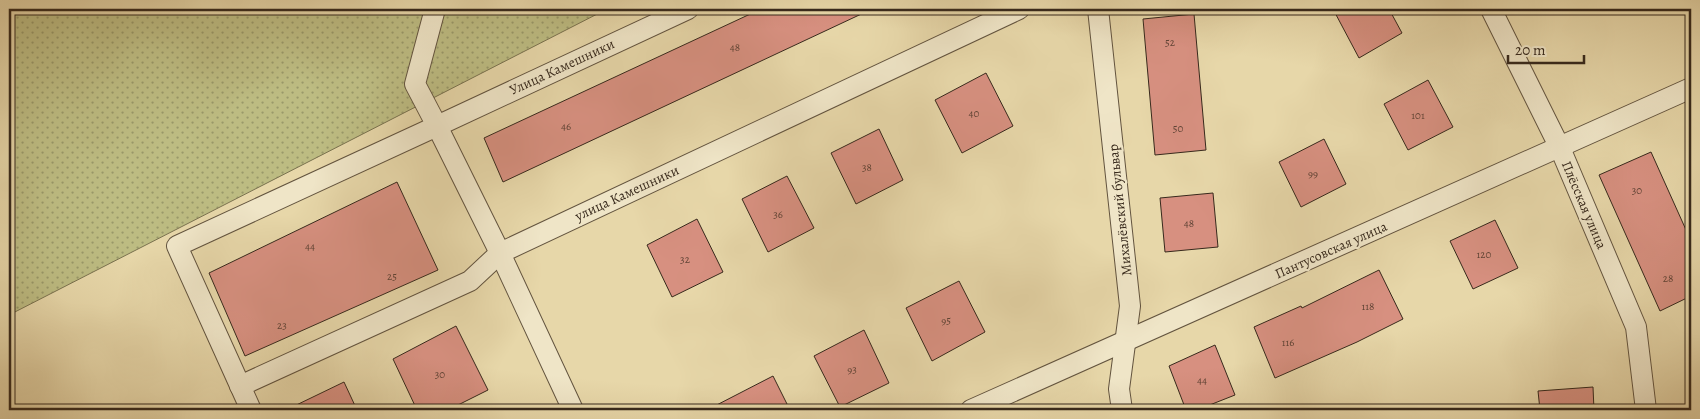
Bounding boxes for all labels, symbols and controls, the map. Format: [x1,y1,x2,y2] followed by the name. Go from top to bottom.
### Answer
[1508,32,1584,64] scale bar
[506,34,618,100] street label: Улица Камешники
[1165,35,1175,50] house number: 52
[730,40,740,55] house number: 48
[1515,40,1546,60] text: 20 m
[969,106,980,121] house number: 40
[1411,108,1425,123] house number: 101
[561,119,571,134] house number: 46
[1173,121,1183,136] house number: 50
[1104,143,1136,277] street label: Михалёвский бульвар
[1557,158,1611,252] street label: Плёсская улица
[862,160,872,175] house number: 38
[571,161,682,226] street label: улица Камешники
[1308,166,1318,181] house number: 99
[1632,183,1642,198] house number: 30
[773,207,783,222] house number: 36
[1184,216,1194,231] house number: 48
[1272,217,1391,283] street label: Пантусовская улица
[305,239,315,254] house number: 44
[1477,247,1492,262] house number: 120
[680,252,690,267] house number: 32
[387,269,397,284] house number: 25
[1663,271,1673,286] house number: 28
[1362,299,1374,314] house number: 118
[941,313,951,328] house number: 95
[277,318,287,333] house number: 23
[1282,335,1294,350] house number: 116
[847,362,857,377] house number: 93
[435,367,445,382] house number: 30
[1197,373,1207,388] house number: 44

